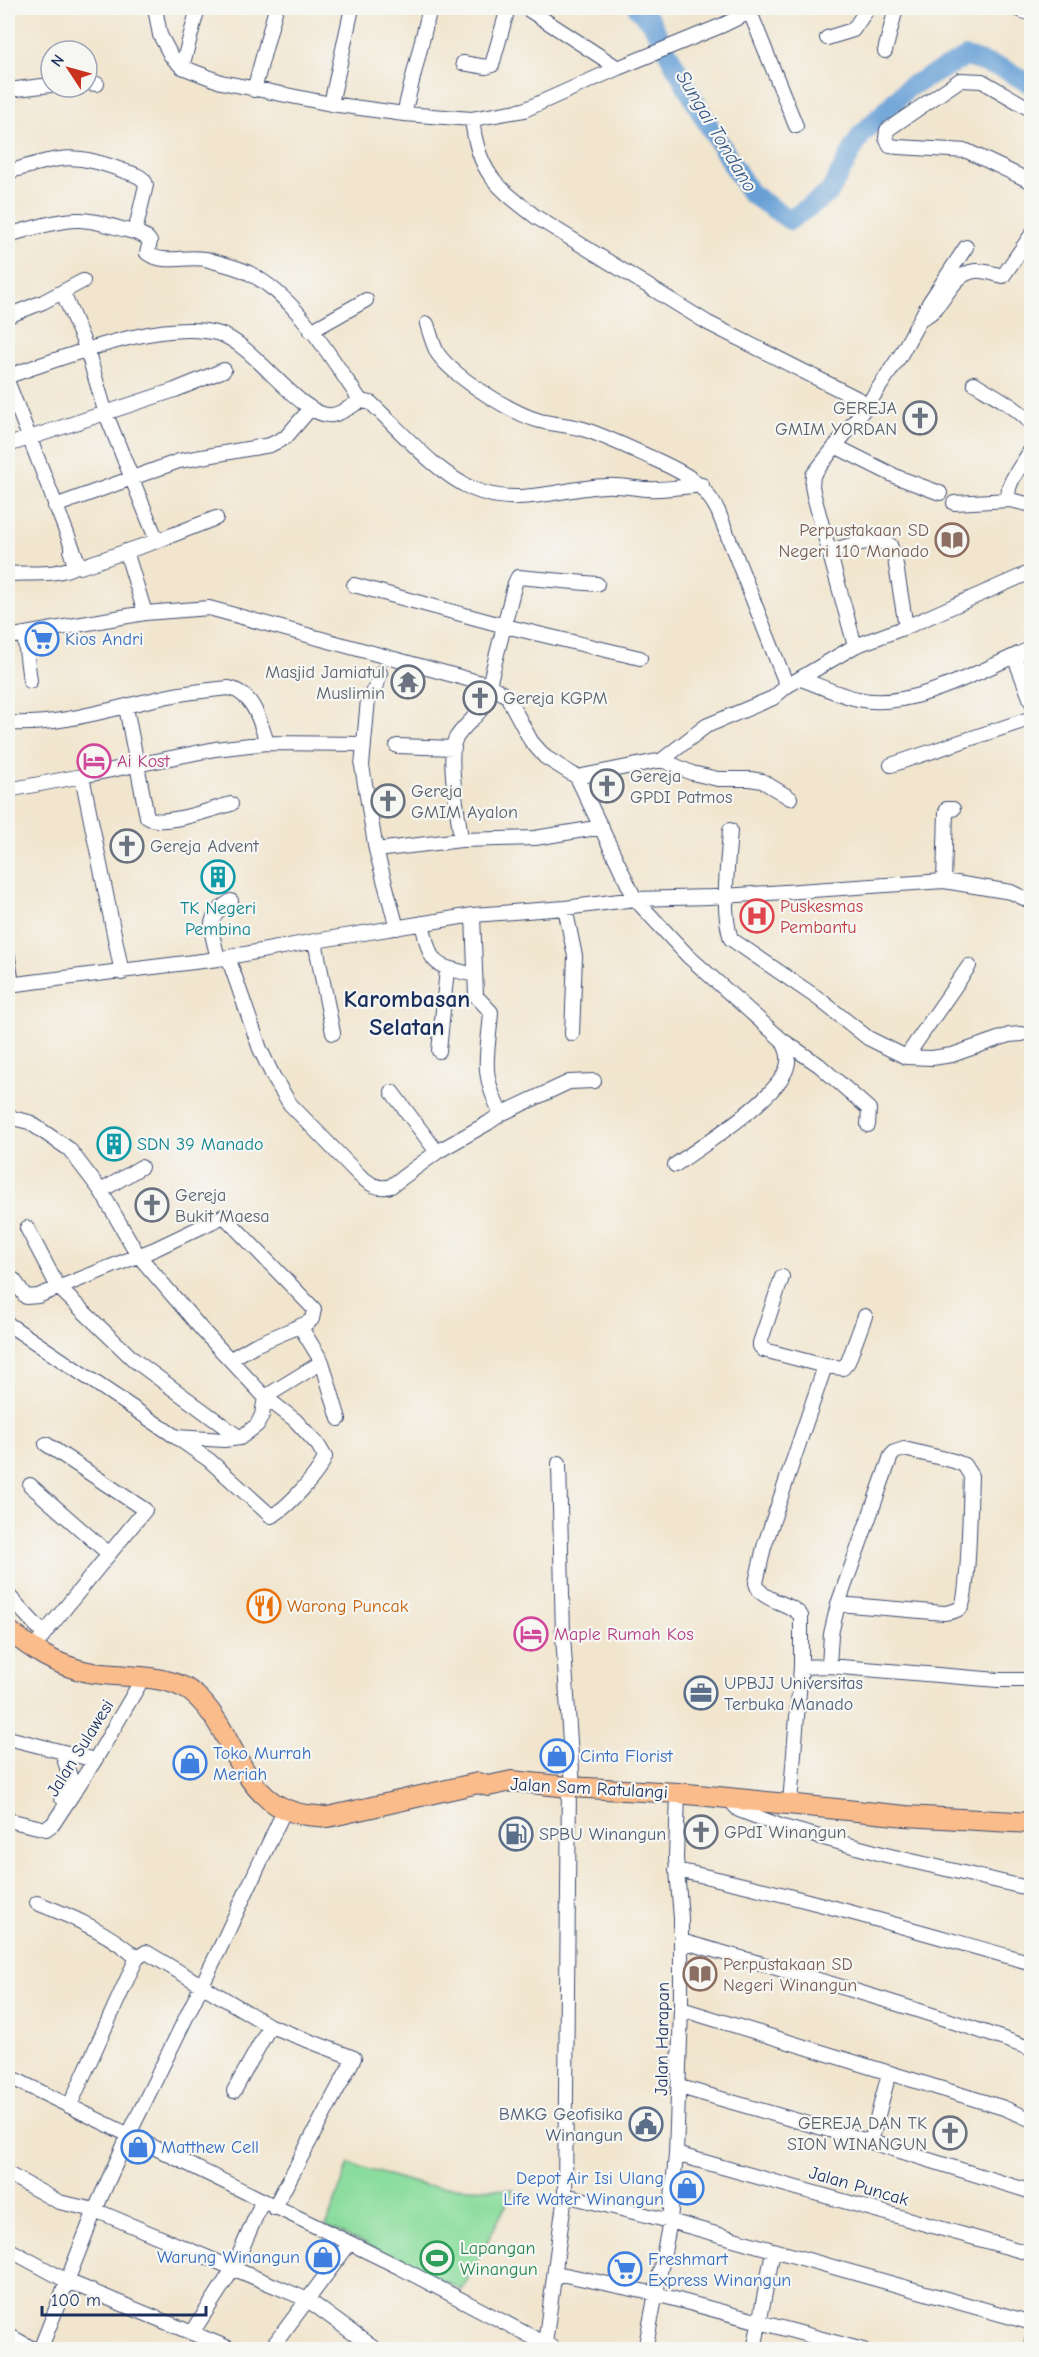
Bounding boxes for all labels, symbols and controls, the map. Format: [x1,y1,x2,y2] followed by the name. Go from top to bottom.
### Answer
[39,39,99,99] north arrow
[47,51,68,70] text: N
[671,66,762,196] water label: Sungai Tondano
[775,398,897,440] place label: GEREJA GMIM YORDAN
[902,400,938,436] church icon: GEREJA GMIM YORDAN
[778,520,929,562] place label: Perpustakaan SD Negeri 110 Manado
[934,522,970,558] library icon: Perpustakaan SD Negeri 110 Manado
[24,621,60,657] supermarket icon: Kios Andri
[65,629,143,650] place label: Kios Andri
[265,662,385,704] place label: Masjid Jamiatul Muslimin
[390,664,426,700] temple icon: Masjid Jamiatul Muslimin
[462,680,498,716] church icon: Gereja KGPM
[503,688,608,709] place label: Gereja KGPM
[76,743,112,779] hotel icon: Ai Kost
[117,751,171,772] place label: Ai Kost
[630,766,732,808] place label: Gereja GPDI Patmos
[589,768,625,804] church icon: Gereja GPDI Patmos
[411,781,518,823] place label: Gereja GMIM Ayalon
[370,783,406,819] church icon: Gereja GMIM Ayalon
[109,828,145,864] church icon: Gereja Advent
[150,836,259,857] place label: Gereja Advent
[200,859,236,895] building icon: TK Negeri Pembina
[780,896,863,938] place label: Puskesmas Pembantu
[180,898,256,940] place label: TK Negeri Pembina
[739,898,775,934] hospital icon: Puskesmas Pembantu
[344,985,470,1041] district label: Karombasan Selatan
[96,1126,132,1162] building icon: SDN 39 Manado
[137,1134,263,1155] place label: SDN 39 Manado
[175,1185,269,1227] place label: Gereja Bukit Maesa
[134,1187,170,1223] church icon: Gereja Bukit Maesa
[246,1588,282,1624] restaurant icon: Warong Puncak
[287,1596,409,1617] place label: Warong Puncak
[513,1616,549,1652] hotel icon: Maple Rumah Kos
[554,1624,694,1645] place label: Maple Rumah Kos
[724,1673,863,1715] place label: UPBJJ Universitas Terbuka Manado
[683,1675,719,1711] office icon: UPBJJ Universitas Terbuka Manado
[42,1696,119,1801] street label: Jalan Sulawesi
[539,1738,575,1774] shop icon: Cinta Florist
[213,1743,311,1785] place label: Toko Murrah Meriah
[172,1745,208,1781] shop icon: Toko Murrah Meriah
[580,1746,674,1767] place label: Cinta Florist
[510,1774,668,1803] street label: Jalan Sam Ratulangi
[683,1814,719,1850] church icon: GPdI Winangun
[498,1816,534,1852] fuel station icon: SPBU Winangun
[724,1822,846,1843] place label: GPdI Winangun
[539,1824,666,1845] place label: SPBU Winangun
[723,1954,857,1996] place label: Perpustakaan SD Negeri Winangun
[682,1956,718,1992] library icon: Perpustakaan SD Negeri Winangun
[651,1982,674,2096] street label: Jalan Harapan
[499,2104,623,2146] place label: BMKG Geofisika Winangun
[628,2106,664,2142] public building icon: BMKG Geofisika Winangun
[787,2113,927,2155] place label: GEREJA DAN TK SION WINANGUN
[932,2115,968,2151] church icon: GEREJA DAN TK SION WINANGUN
[120,2129,156,2165] shop icon: Matthew Cell
[161,2137,259,2158] place label: Matthew Cell
[807,2162,911,2211] street label: Jalan Puncak
[503,2168,664,2210] place label: Depot Air Isi Ulang Life Water Winangun
[669,2170,705,2206] shop icon: Depot Air Isi Ulang Life Water Winangun
[460,2238,538,2280] place label: Lapangan Winangun
[305,2239,341,2275] shop icon: Warung Winangun
[419,2240,455,2276] sports icon: Lapangan Winangun
[157,2247,300,2268] place label: Warung Winangun
[648,2249,791,2291] place label: Freshmart Express Winangun
[607,2251,643,2287] supermarket icon: Freshmart Express Winangun
[42,2279,206,2317] scale bar
[51,2290,101,2311] text: 100 m

